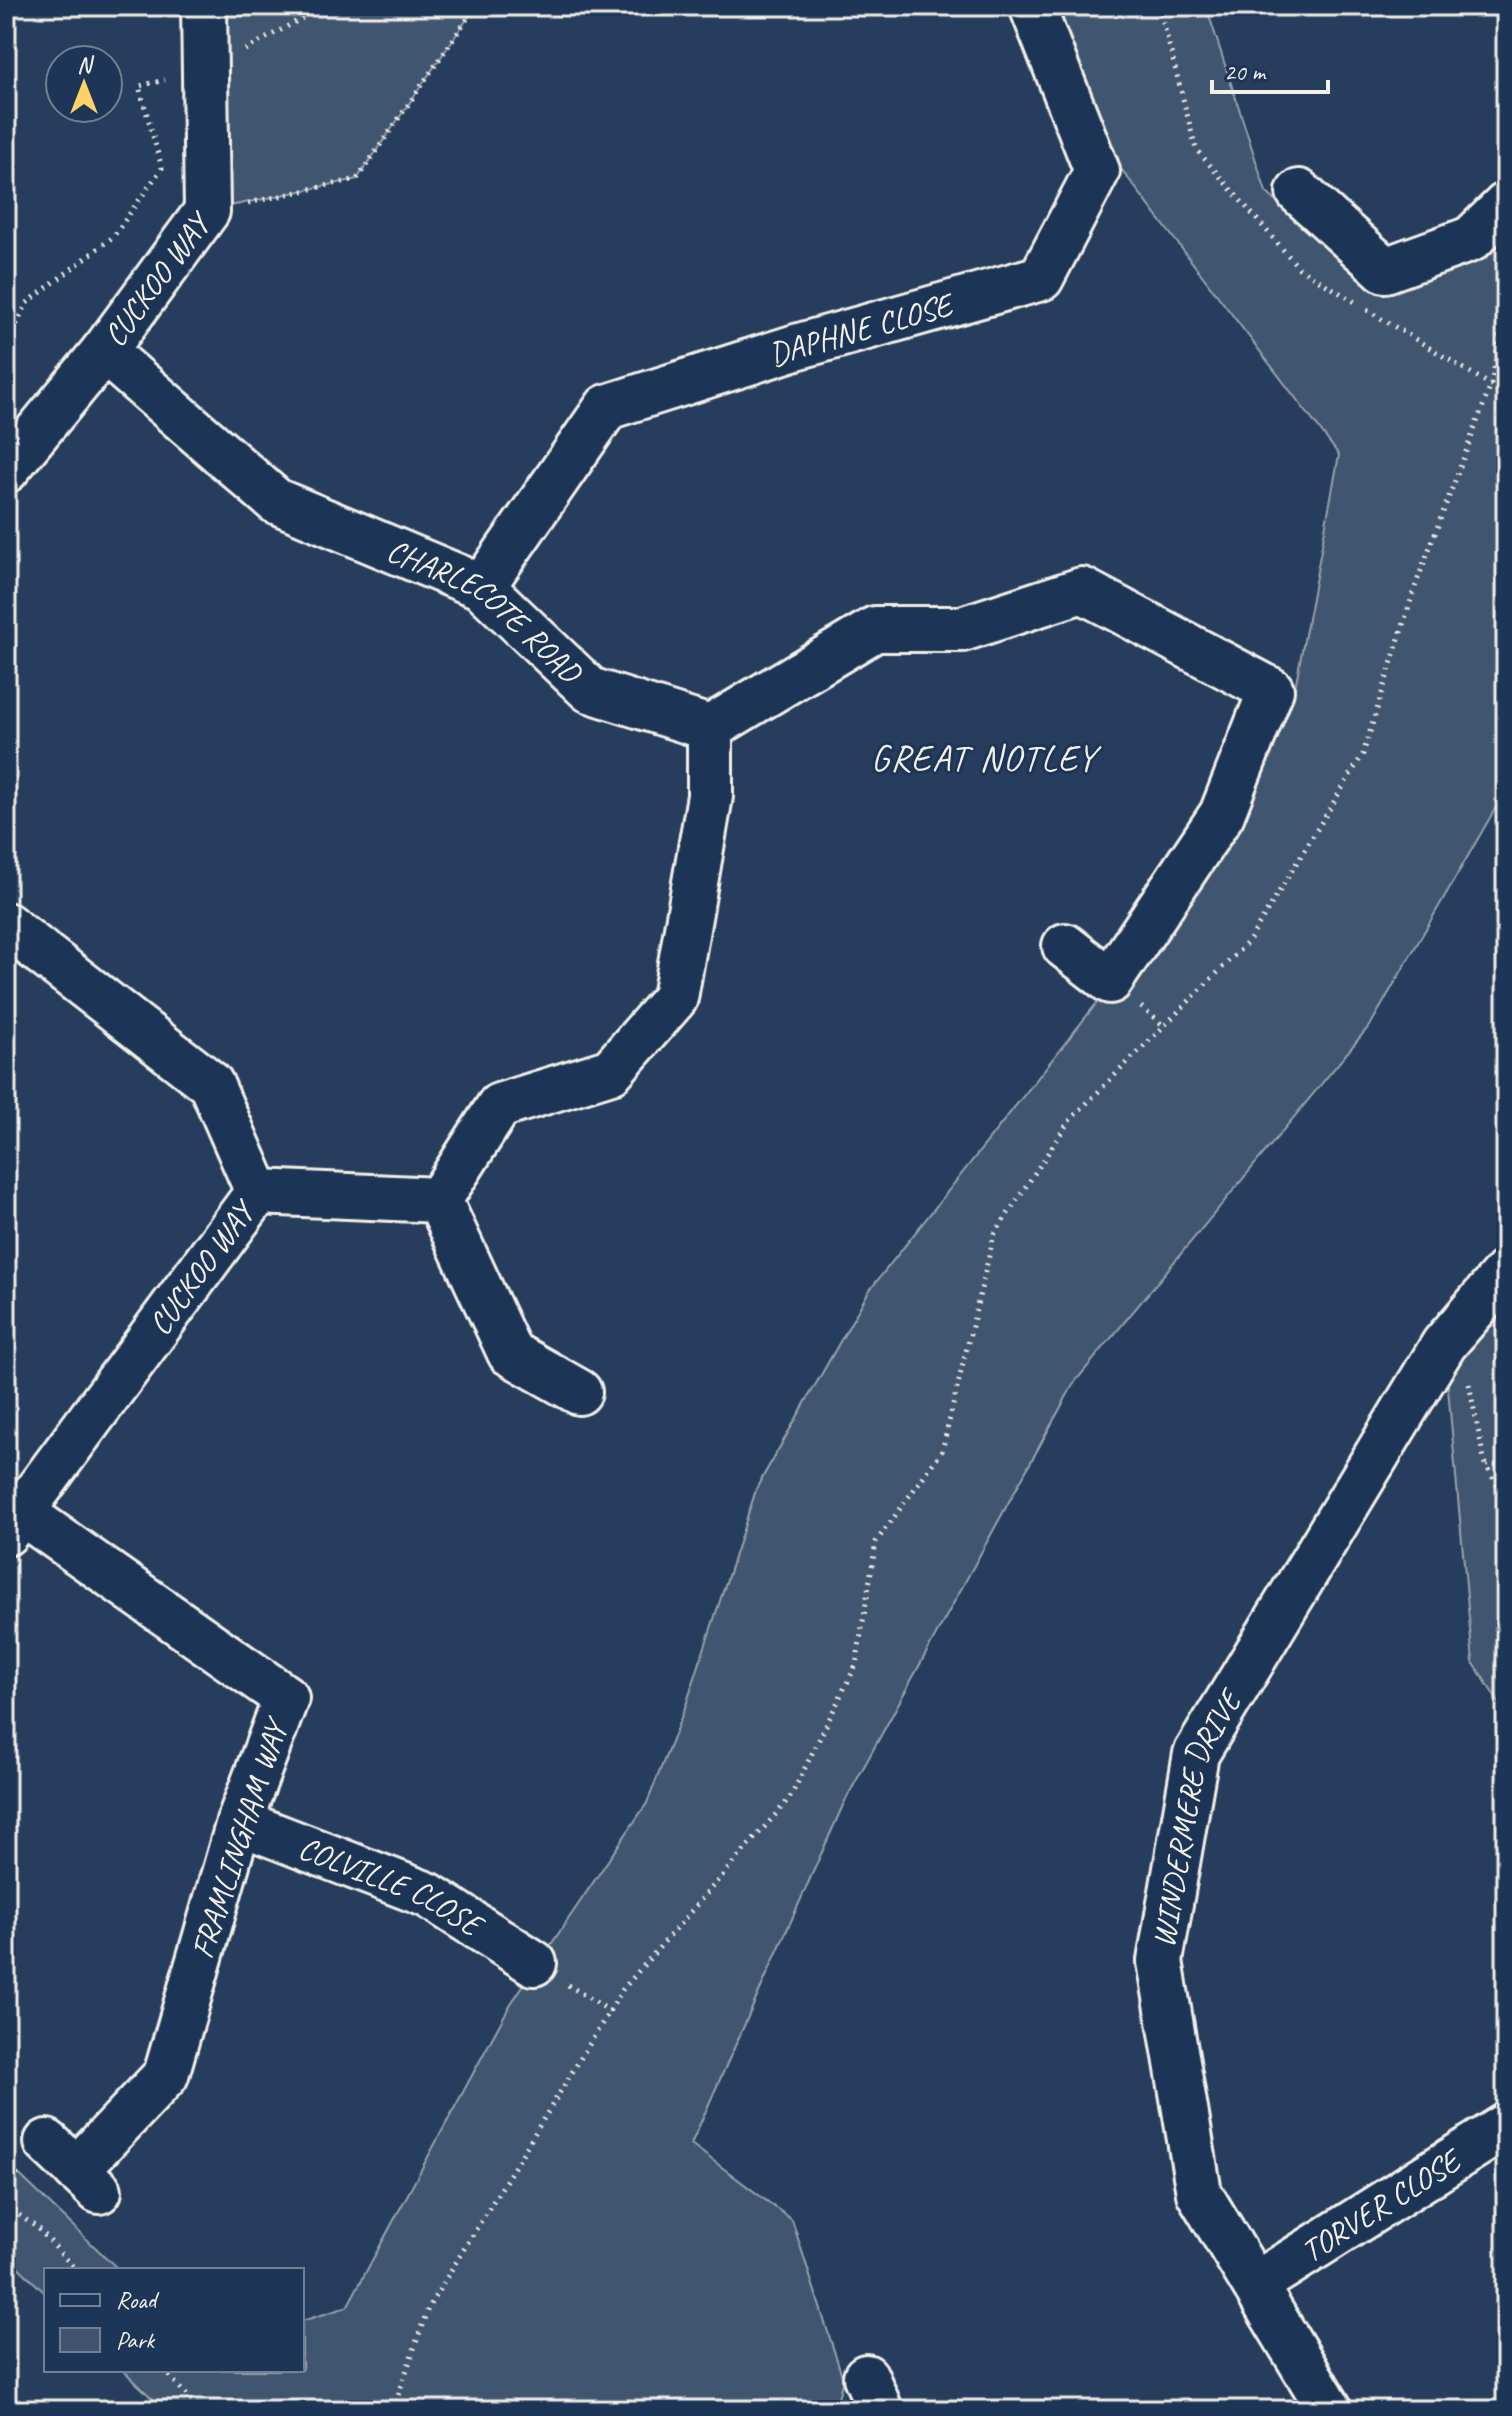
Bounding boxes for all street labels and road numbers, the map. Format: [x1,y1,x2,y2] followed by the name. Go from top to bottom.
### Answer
[94,202,221,354] street label: CUCKOO WAY
[764,283,960,375] street label: DAPHNE CLOSE
[381,529,592,693] street label: CHARLECOTE ROAD
[139,1191,266,1343] street label: CUCKOO WAY
[1142,1680,1252,1950] street label: WINDERMERE DRIVE
[182,1711,298,1963] street label: FRAMLINGHAM WAY
[293,1827,493,1947] street label: COLVILLE CLOSE
[1293,2138,1470,2271] street label: TORVER CLOSE

